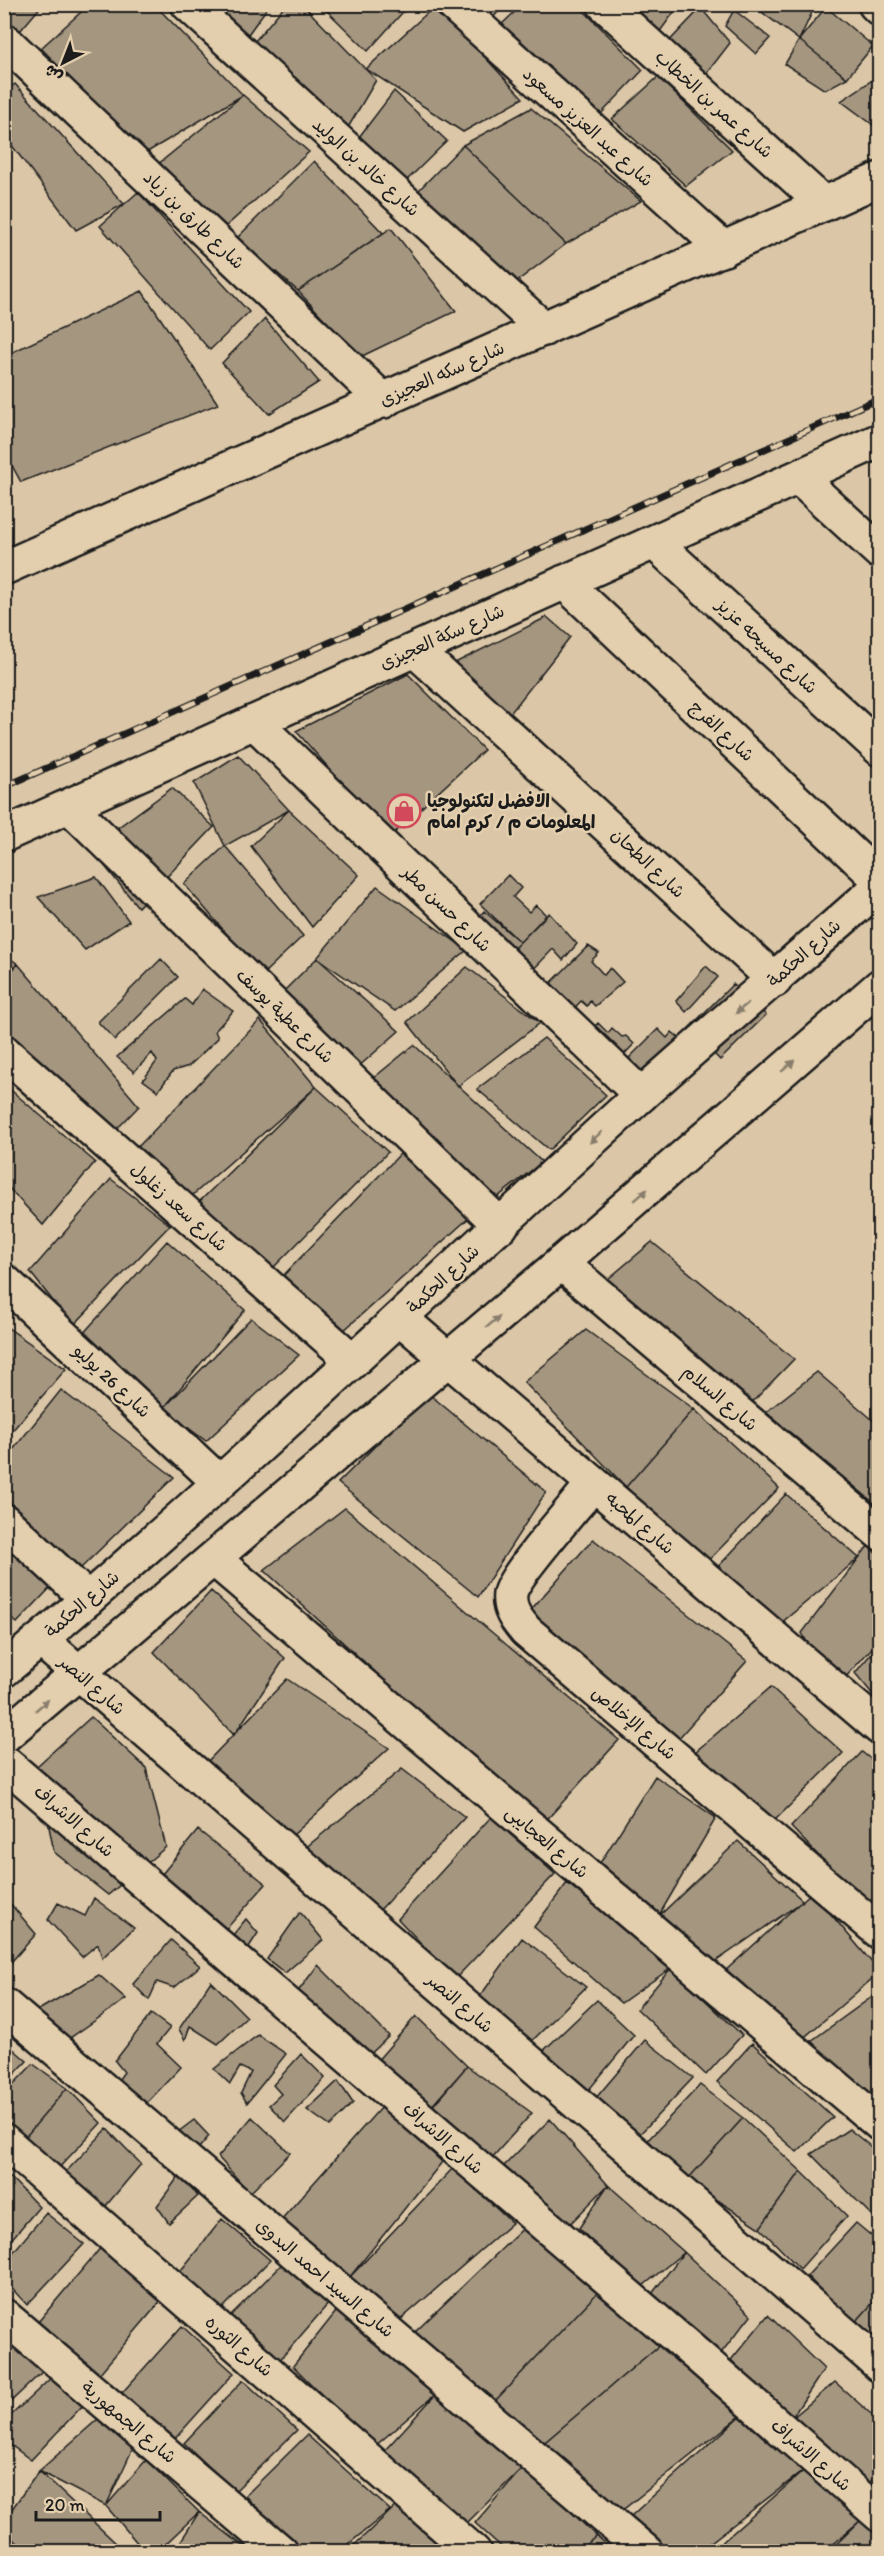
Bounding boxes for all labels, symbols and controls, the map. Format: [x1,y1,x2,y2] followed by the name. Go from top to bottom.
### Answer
[33,33,93,93] north arrow
[650,45,777,163] street label: شارع عمر بن الخطاب
[40,61,66,87] text: ش
[518,63,658,192] street label: شارع عبد العزيز مسعود
[307,113,424,222] street label: شارع خالد بن الوليد
[138,166,249,274] street label: شارع طارق بن زياد
[376,337,508,412] street label: شارع سكه العجيزى
[710,592,822,699] street label: شارع مسيحه عزيز
[376,600,508,675] street label: شارع سكة العجيزى
[685,696,759,767] street label: شارع الفرج
[427,790,595,836] place label: الافضل لتكنولوجيا المعلومات م / كرم امام
[386,793,422,829] shop icon: الافضل لتكنولوجيا المعلومات م / كرم امام
[606,823,689,903] street label: شارع الطحان
[396,860,496,958] street label: شارع حسن مطر
[763,914,846,992] street label: شارع الحكمة
[231,964,338,1069] street label: شارع عطية يوسف
[735,1001,750,1014] one-way arrow
[780,1060,796,1073] one-way arrow
[589,1130,603,1144] one-way arrow
[125,1158,232,1257] street label: شارع سعد زغلول
[633,1188,649,1201] one-way arrow
[402,1240,485,1319] street label: شارع الحكمة
[485,1316,500,1329] one-way arrow
[67,1339,155,1423] street label: شارع 26 يوليو
[676,1360,762,1438] street label: شارع السلام
[600,1487,679,1560] street label: شارع المحبه
[40,1566,124,1643] street label: شارع الحكمة
[52,1649,130,1720] street label: شارع النصر
[587,1681,681,1765] street label: شارع الإخلاص
[34,1699,49,1712] one-way arrow
[29,1780,119,1863] street label: شارع الاشراف
[500,1801,593,1884] street label: شارع العجايبى
[420,1967,498,2038] street label: شارع النصر
[398,2097,488,2180] street label: شارع الاشراف
[251,2214,399,2343] street label: شارع السيد احمد البدوى
[200,2311,277,2382] street label: شارع الثوره
[76,2376,181,2469] street label: شارع الجمهورية
[766,2414,856,2497] street label: شارع الاشراف
[36,2484,160,2522] scale bar
[45,2494,85,2516] text: 20 m

